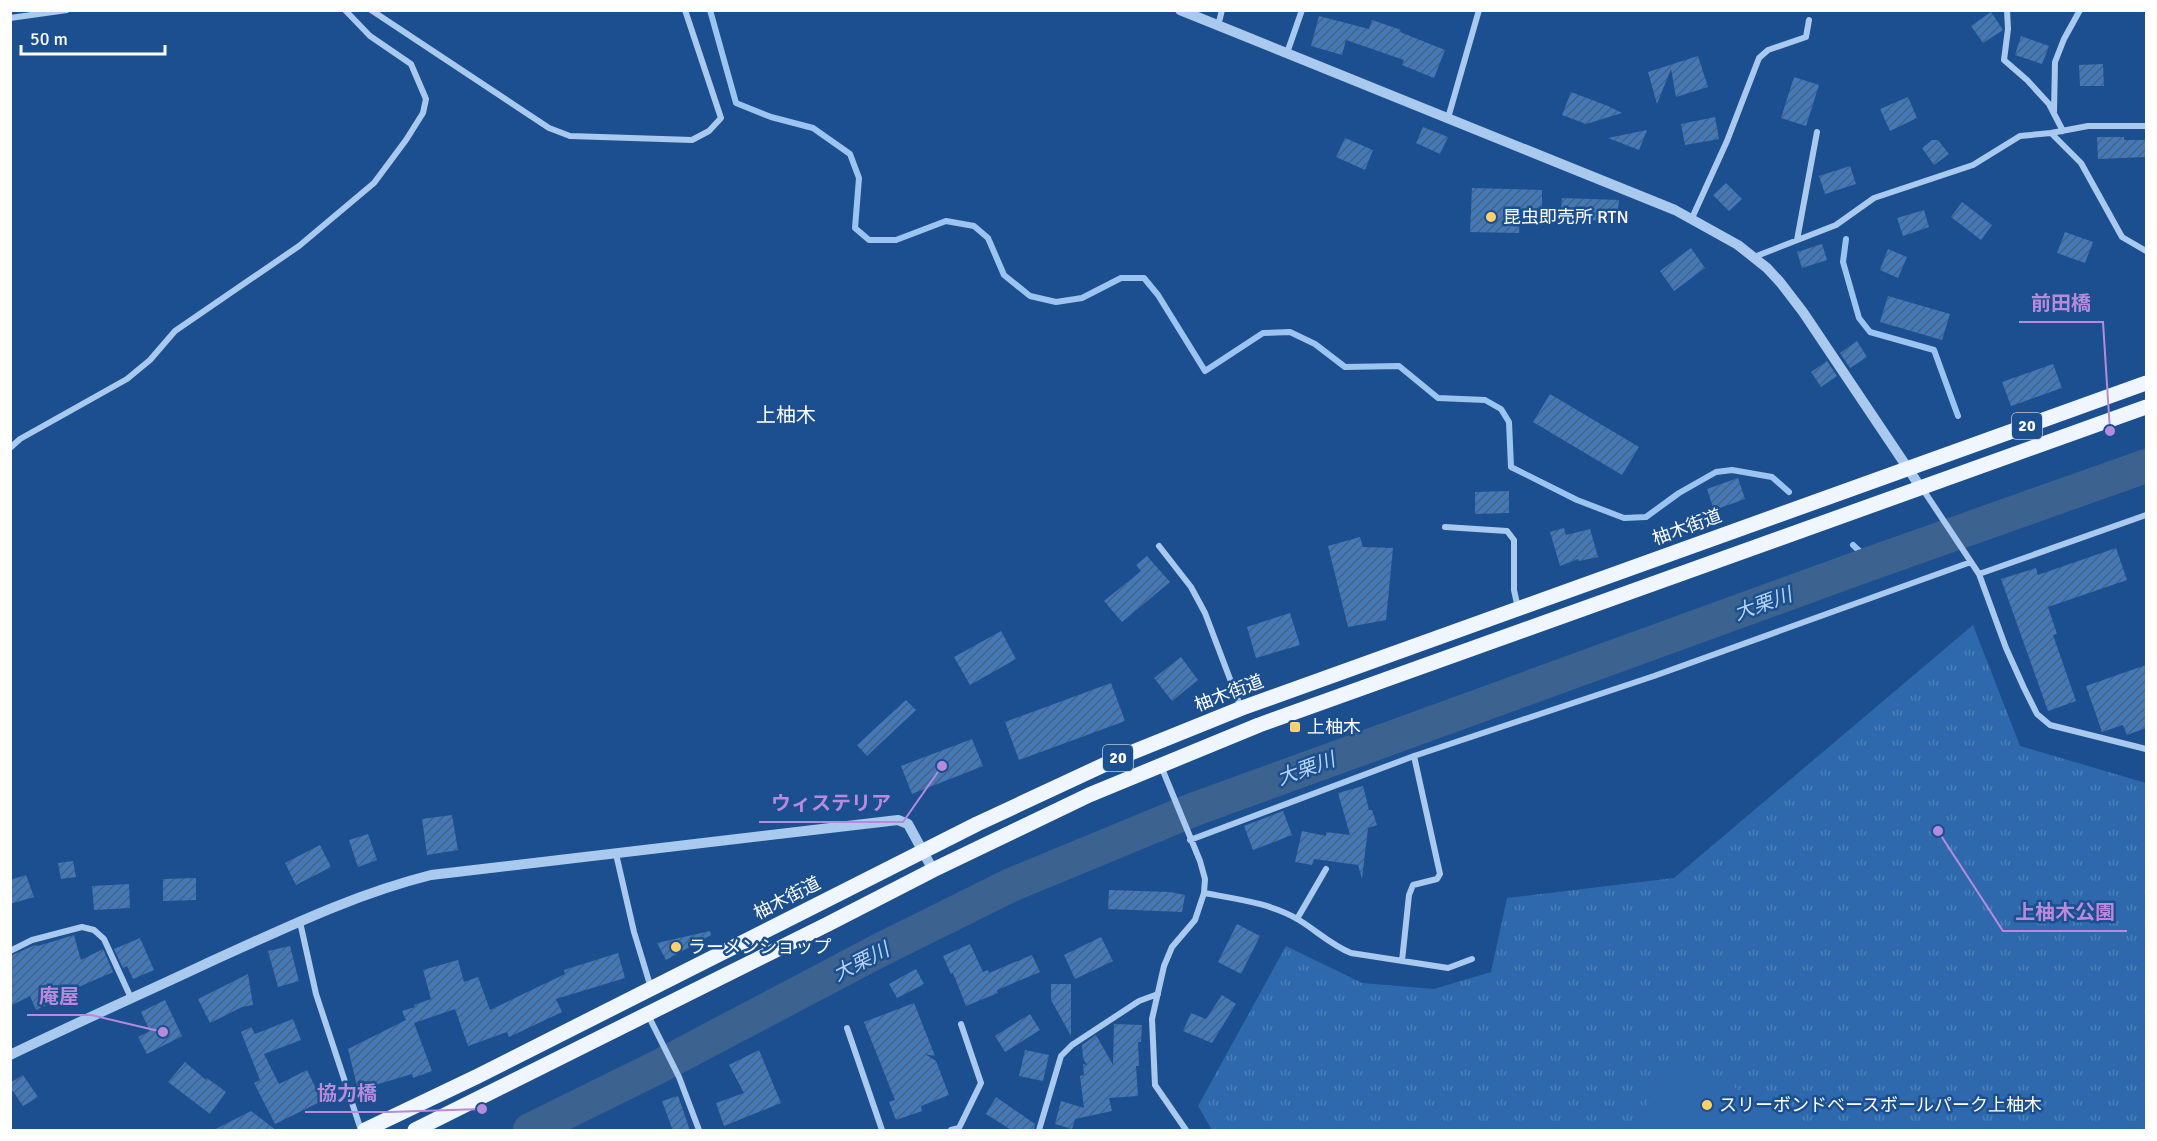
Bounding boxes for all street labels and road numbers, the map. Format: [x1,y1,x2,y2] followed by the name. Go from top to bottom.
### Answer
[2012,413,2042,439] road number: 20
[1649,504,1725,550] street label: 柚木街道
[1191,670,1267,716] street label: 柚木街道
[1103,745,1133,771] road number: 20
[750,872,824,924] street label: 柚木街道

